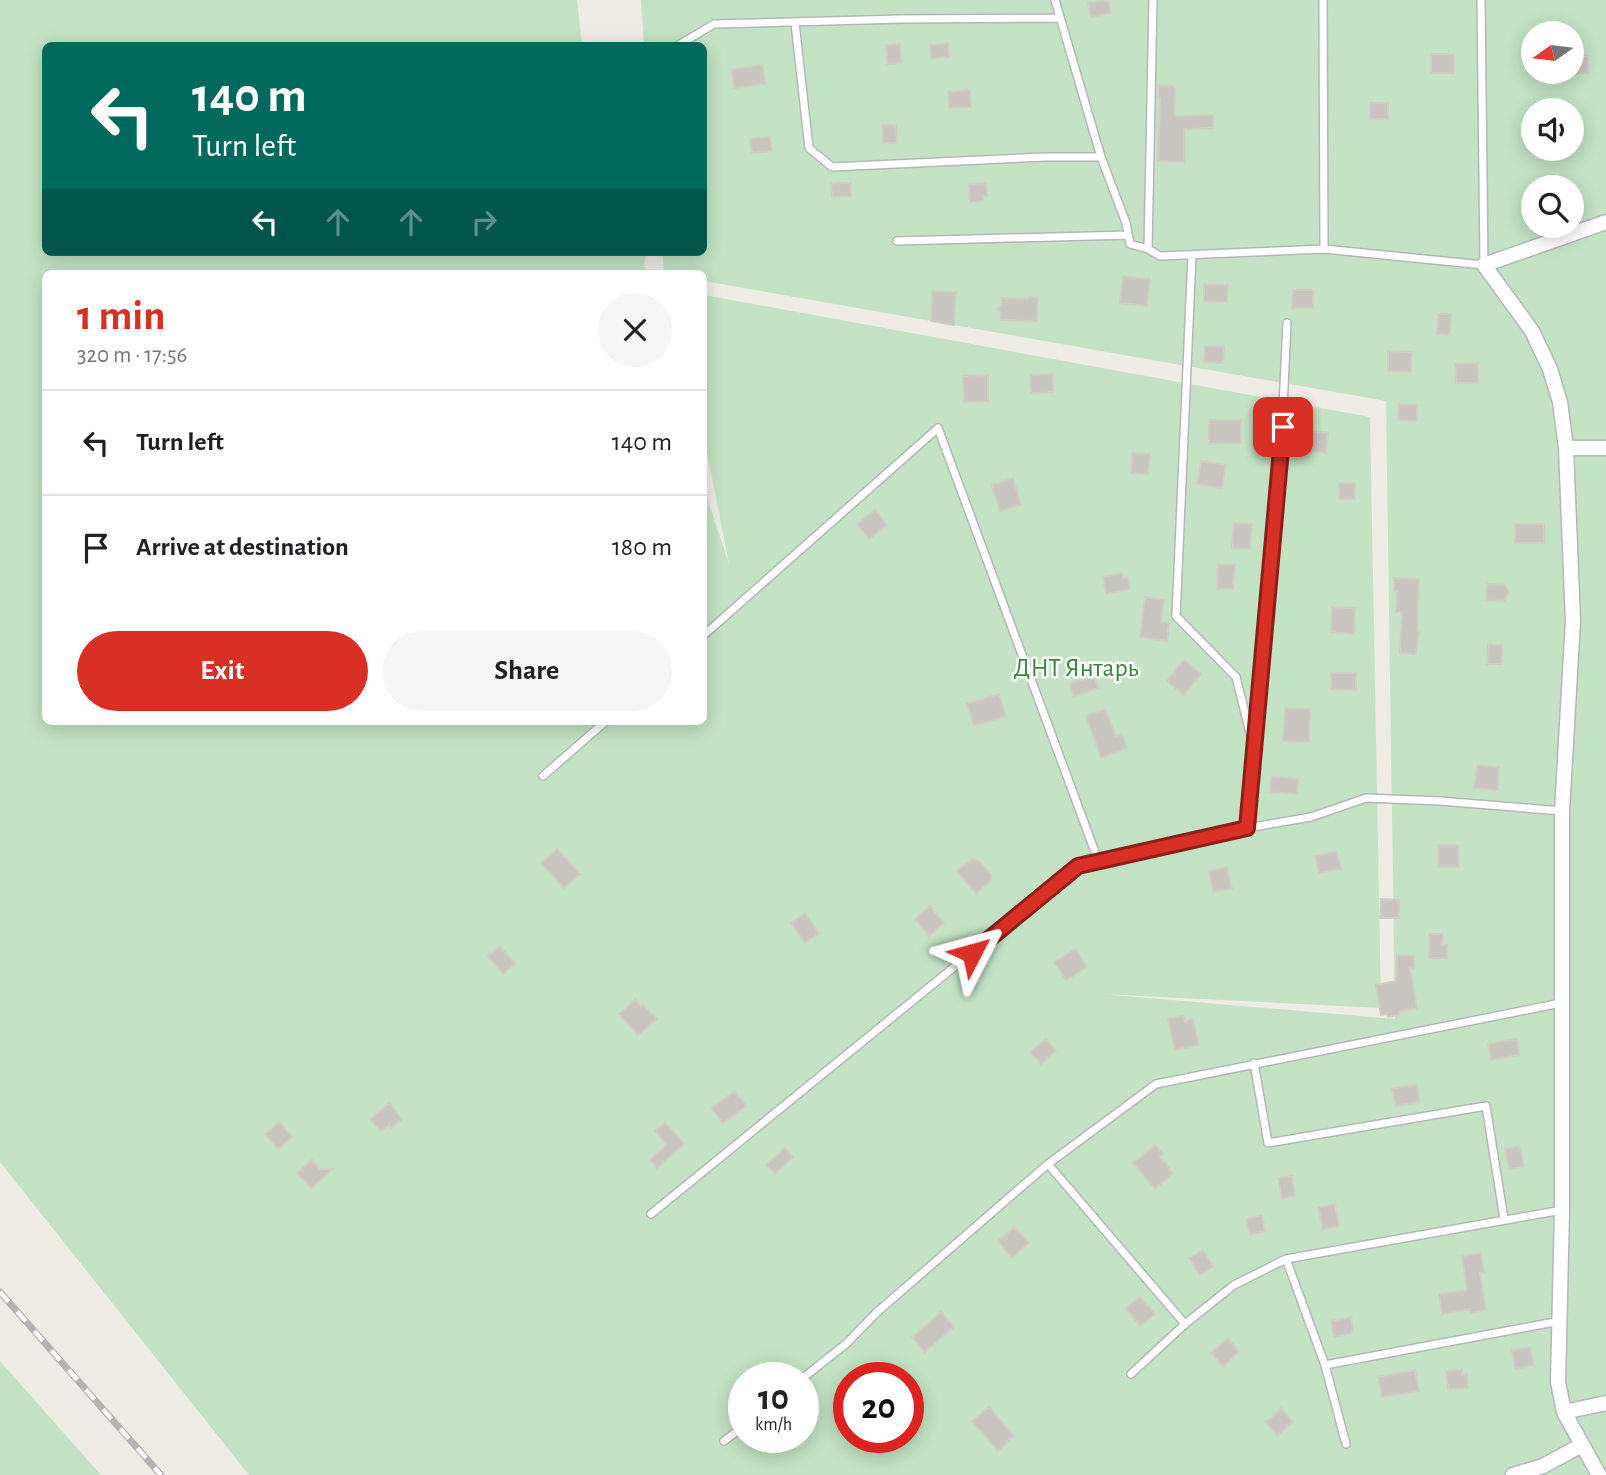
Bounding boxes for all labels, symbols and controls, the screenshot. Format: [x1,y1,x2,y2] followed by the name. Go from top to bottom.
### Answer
[1521,21,1584,84] north arrow
[1521,21,1584,238] map controls
[77,70,168,161] icon: left
[192,72,307,121] text: 140 m
[1521,98,1584,161] button: sound
[192,130,296,162] text: Turn left
[1521,175,1584,238] button: search
[246,203,284,241] icon: left
[319,203,357,241] icon: ahead
[392,203,430,241] icon: ahead
[465,203,503,241] icon: right
[598,293,672,367] button: close
[77,295,166,337] text: 1 min
[77,344,187,367] text: 320 m · 17:56
[1253,397,1313,457] pin
[1264,408,1302,446] icon: arrive
[77,424,115,462] icon: left
[136,429,224,455] text: Turn left
[612,429,672,455] text: 140 m
[77,529,115,567] icon: arrive
[136,534,349,560] text: Arrive at destination
[612,534,672,560] text: 180 m
[77,631,368,711] button: Exit
[382,631,672,711] button: Share
[1014,655,1138,681] park label: ДНТ Янтарь
[935,916,1009,990] position arrow
[833,1362,924,1453] speed limit sign: 20
[758,1381,789,1416] text: 10
[755,1416,792,1434] text: km/h

